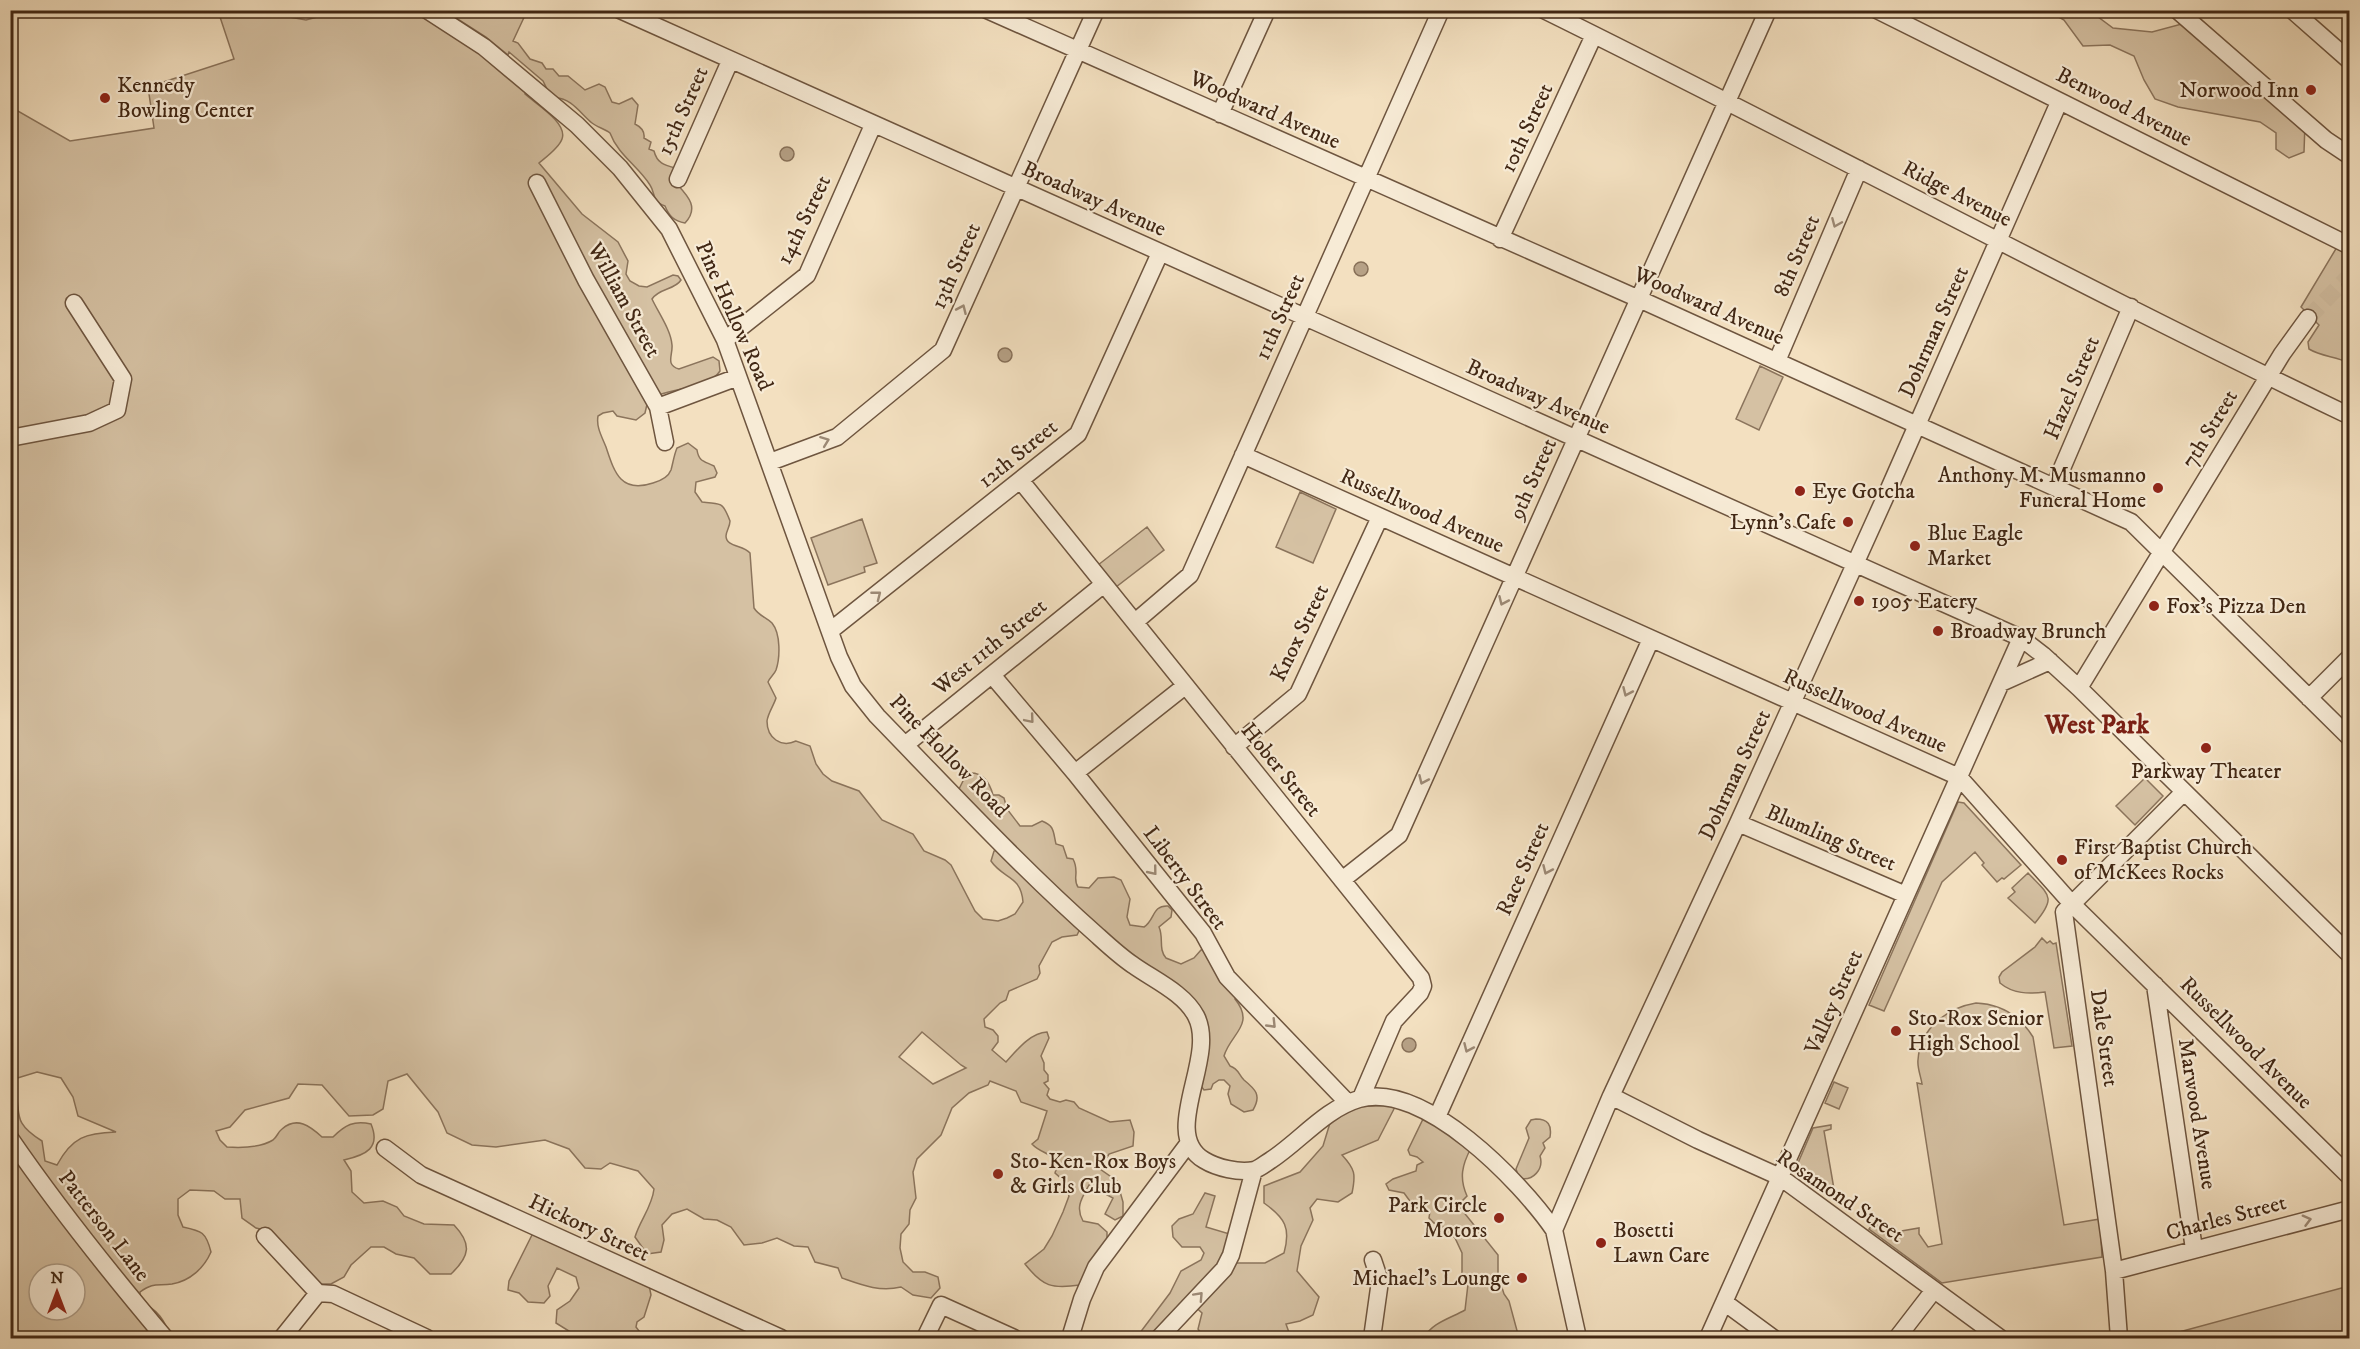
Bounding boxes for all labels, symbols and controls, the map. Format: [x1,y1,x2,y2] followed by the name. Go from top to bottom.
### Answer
[2051,61,2197,153] street label: Benwood Avenue
[652,62,714,160] street label: 15th Street
[1185,64,1344,155] street label: Woodward Avenue
[117,72,255,124] place label: Kennedy Bowling Center
[2179,77,2299,104] place label: Norwood Inn
[1495,79,1559,177] street label: 10th Street
[2304,83,2318,97] marker: Norwood Inn
[98,91,112,105] marker: Kennedy Bowling Center
[1018,155,1170,243] street label: Broadway Avenue
[1898,155,2016,233] street label: Ridge Avenue
[771,171,837,269] street label: 14th Street
[1768,211,1826,301] street label: 8th Street
[1831,217,1843,228] one-way arrow
[925,219,987,313] street label: 13th Street
[581,237,667,362] street label: William Street
[689,237,779,395] street label: Pine Hollow Road
[1629,260,1788,351] street label: Woodward Avenue
[1893,262,1975,402] street label: Dohrman Street
[1249,270,1311,364] street label: 11th Street
[954,305,966,316] one-way arrow
[2038,332,2106,444] street label: Hazel Street
[1462,353,1614,441] street label: Broadway Avenue
[2176,385,2244,473] street label: 7th Street
[973,414,1063,494] street label: 12th Street
[1503,434,1563,525] street label: 9th Street
[819,436,829,449] one-way arrow
[1938,462,2146,514] place label: Anthony M. Musmanno Funeral Home
[1336,463,1508,559] street label: Russellwood Avenue
[1812,478,1916,505] place label: Eye Gotcha
[2151,481,2165,495] marker: Anthony M. Musmanno Funeral Home
[1793,484,1807,498] marker: Eye Gotcha
[1730,509,1836,536] place label: Lynn's Cafe
[1841,515,1855,529] marker: Lynn's Cafe
[1927,520,2023,572] place label: Blue Eagle Market
[1908,539,1922,553] marker: Blue Eagle Market
[1265,580,1335,686] street label: Knox Street
[1871,588,1978,615] place label: 1905 Eatery
[870,592,881,603] one-way arrow
[927,593,1052,702] street label: West 11th Street
[2166,593,2307,620] place label: Fox's Pizza Den
[1852,594,1866,608] marker: 1905 Eatery
[1498,595,1510,606] one-way arrow
[2147,599,2161,613] marker: Fox's Pizza Den
[1950,618,2107,645] place label: Broadway Brunch
[1931,624,1945,638] marker: Broadway Brunch
[1779,663,1951,759] street label: Russellwood Avenue
[1622,686,1634,697] one-way arrow
[884,689,1014,823] street label: Pine Hollow Road
[1693,705,1777,845] street label: Dohrman Street
[2044,709,2150,742] district label: West Park
[1022,712,1033,723] one-way arrow
[1235,718,1327,822] street label: Hober Street
[2199,741,2213,755] marker: Parkway Theater
[2131,758,2282,785] place label: Parkway Theater
[1419,773,1431,784] one-way arrow
[1762,798,1900,878] street label: Blumling Street
[1490,818,1556,920] street label: Race Street
[1137,821,1233,935] street label: Liberty Street
[2074,834,2253,886] place label: First Baptist Church of McKees Rocks
[2055,853,2069,867] marker: First Baptist Church of McKees Rocks
[1542,863,1554,874] one-way arrow
[1145,864,1156,875] one-way arrow
[1799,946,1869,1059] street label: Valley Street
[2174,971,2318,1115] street label: Russellwood Avenue
[2084,988,2124,1088] street label: Dale Street
[1908,1005,2044,1057] place label: Sto-Rox Senior High School
[1265,1017,1276,1027] one-way arrow
[1889,1024,1903,1038] marker: Sto-Rox Senior High School
[2172,1037,2222,1191] street label: Marwood Avenue
[1463,1042,1475,1053] one-way arrow
[1771,1143,1909,1249] street label: Rosamond Street
[1010,1148,1176,1200] place label: Sto-Ken-Rox Boys & Girls Club
[52,1165,156,1287] street label: Patterson Lane
[991,1167,1005,1181] marker: Sto-Ken-Rox Boys & Girls Club
[524,1188,654,1268] street label: Hickory Street
[2163,1189,2289,1247] street label: Charles Street
[1388,1192,1487,1244] place label: Park Circle Motors
[1492,1211,1506,1225] marker: Park Circle Motors
[2302,1214,2312,1227] one-way arrow
[1613,1217,1710,1269] place label: Bosetti Lawn Care
[1594,1236,1608,1250] marker: Bosetti Lawn Care
[27,1262,87,1322] north arrow
[1352,1265,1510,1292] place label: Michael's Lounge
[50,1268,64,1288] text: N
[1515,1271,1529,1285] marker: Michael's Lounge
[1192,1292,1203,1303] one-way arrow

